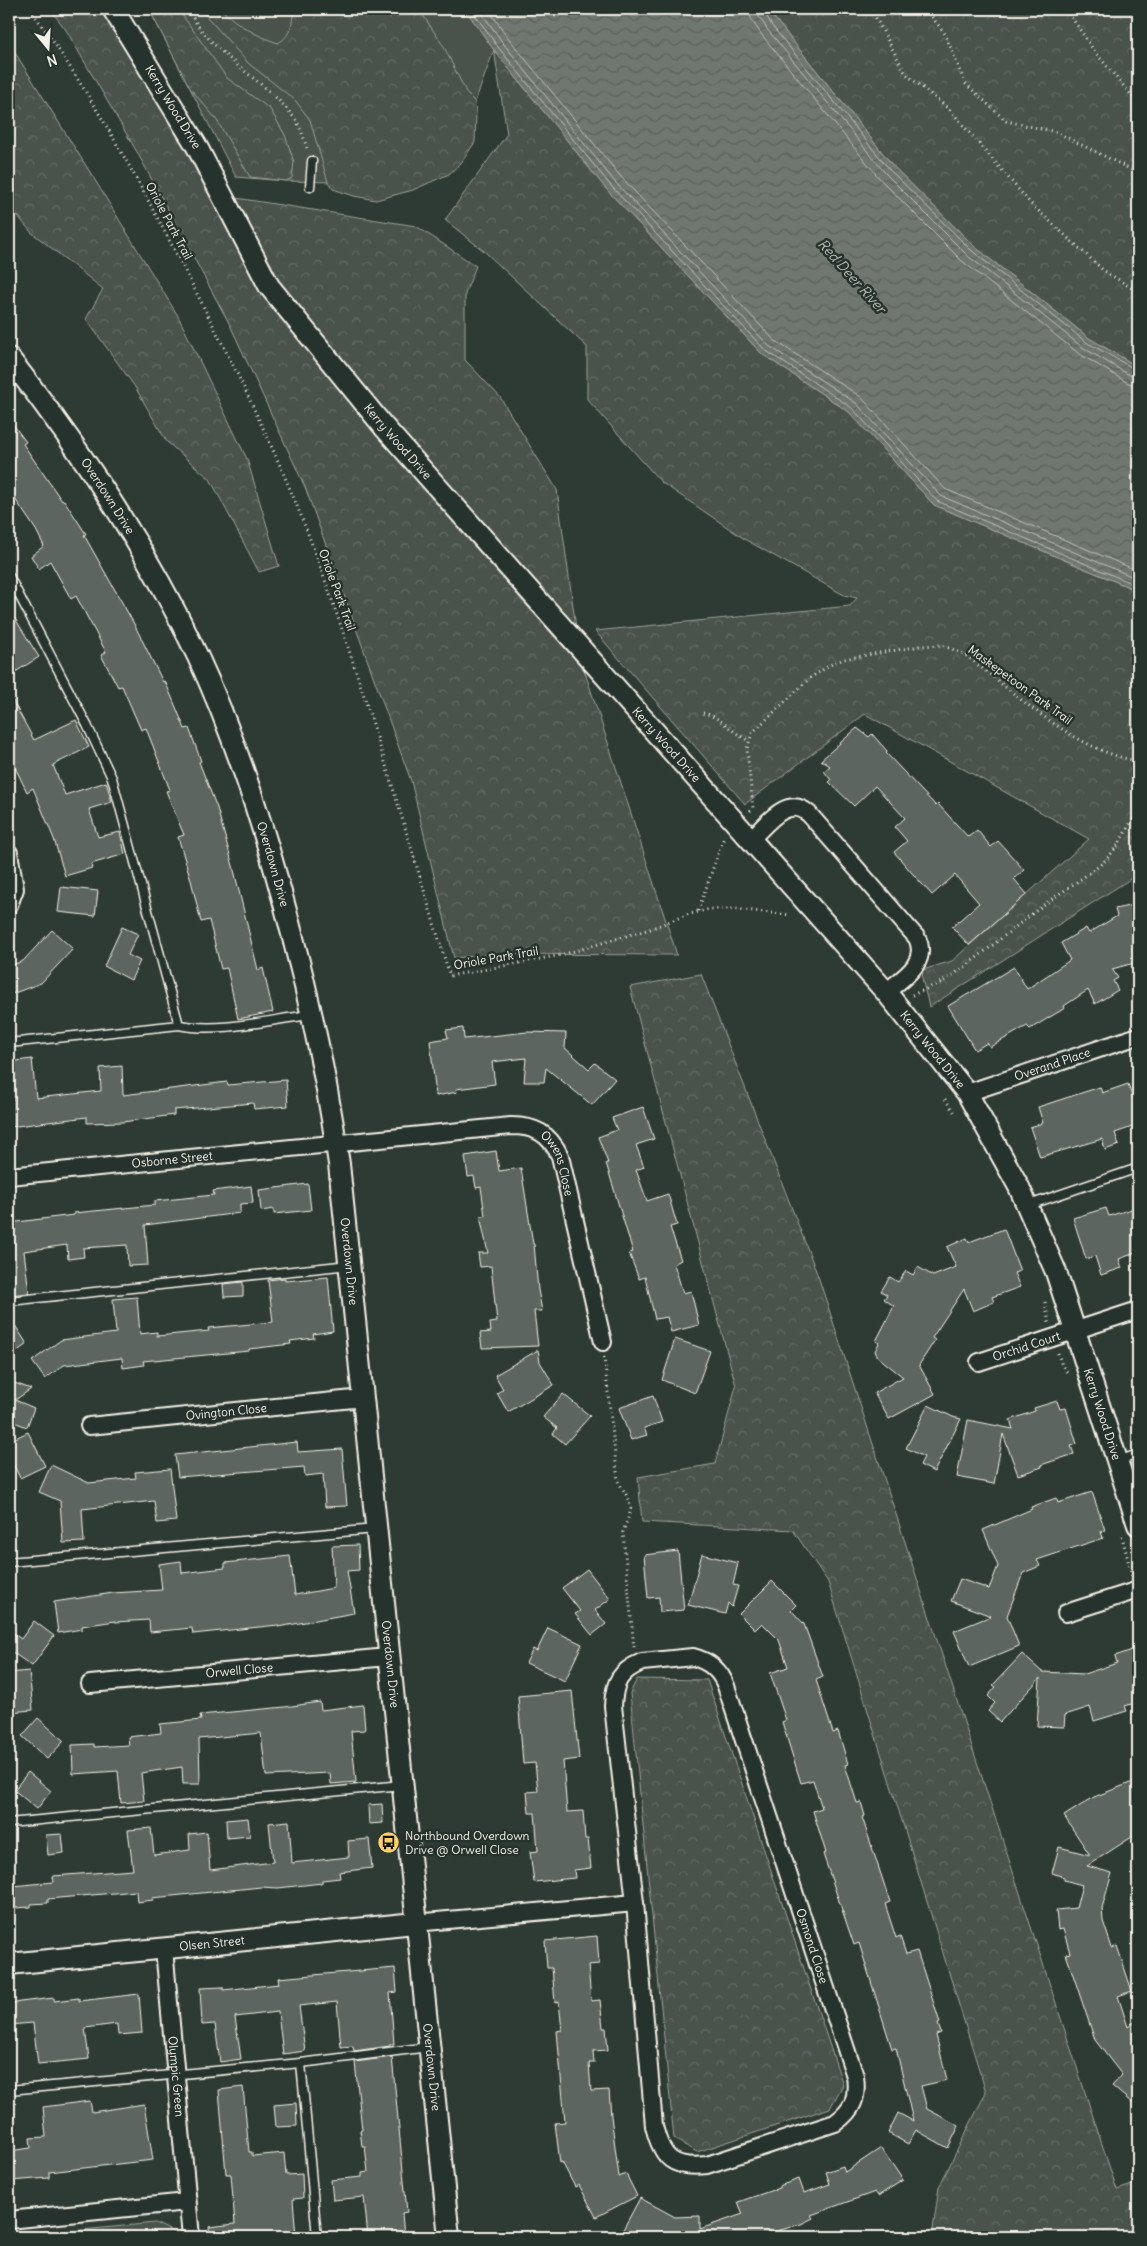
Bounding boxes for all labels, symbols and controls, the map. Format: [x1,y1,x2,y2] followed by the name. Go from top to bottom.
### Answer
[22,22,72,72] north arrow
[45,50,59,70] text: N
[142,62,205,151] street label: Kerry Wood Drive
[143,179,196,262] street label: Oriole Park Trail
[814,235,892,319] water label: Red Deer River
[361,400,435,482] street label: Kerry Wood Drive
[78,455,138,537] street label: Overdown Drive
[316,547,359,633] street label: Oriole Park Trail
[965,642,1075,727] street label: Maskepetoon Park Trail
[629,704,704,785] street label: Kerry Wood Drive
[254,820,293,908] street label: Overdown Drive
[452,943,539,972] street label: Oriole Park Trail
[897,1008,968,1091] street label: Kerry Wood Drive
[1012,1044,1092,1084] street label: Overand Place
[538,1127,577,1197] street label: Owens Close
[131,1148,213,1171] street label: Osborne Street
[338,1217,361,1306] street label: Overdown Drive
[991,1328,1062,1364] street label: Orchid Court
[1081,1366,1124,1462] street label: Kerry Wood Drive
[185,1400,267,1423] street label: Ovington Close
[379,1620,403,1709] street label: Overdown Drive
[205,1659,274,1680] street label: Orwell Close
[405,1828,530,1857] place label: Northbound Overdown Drive @ Orwell Close
[377,1831,401,1855] bus stop icon: Northbound Overdown Drive @ Orwell Close
[793,1906,832,1985] street label: Osmond Close
[178,1932,245,1954] street label: Olsen Street
[420,2022,444,2111] street label: Overdown Drive
[165,2035,188,2117] street label: Olympic Green

